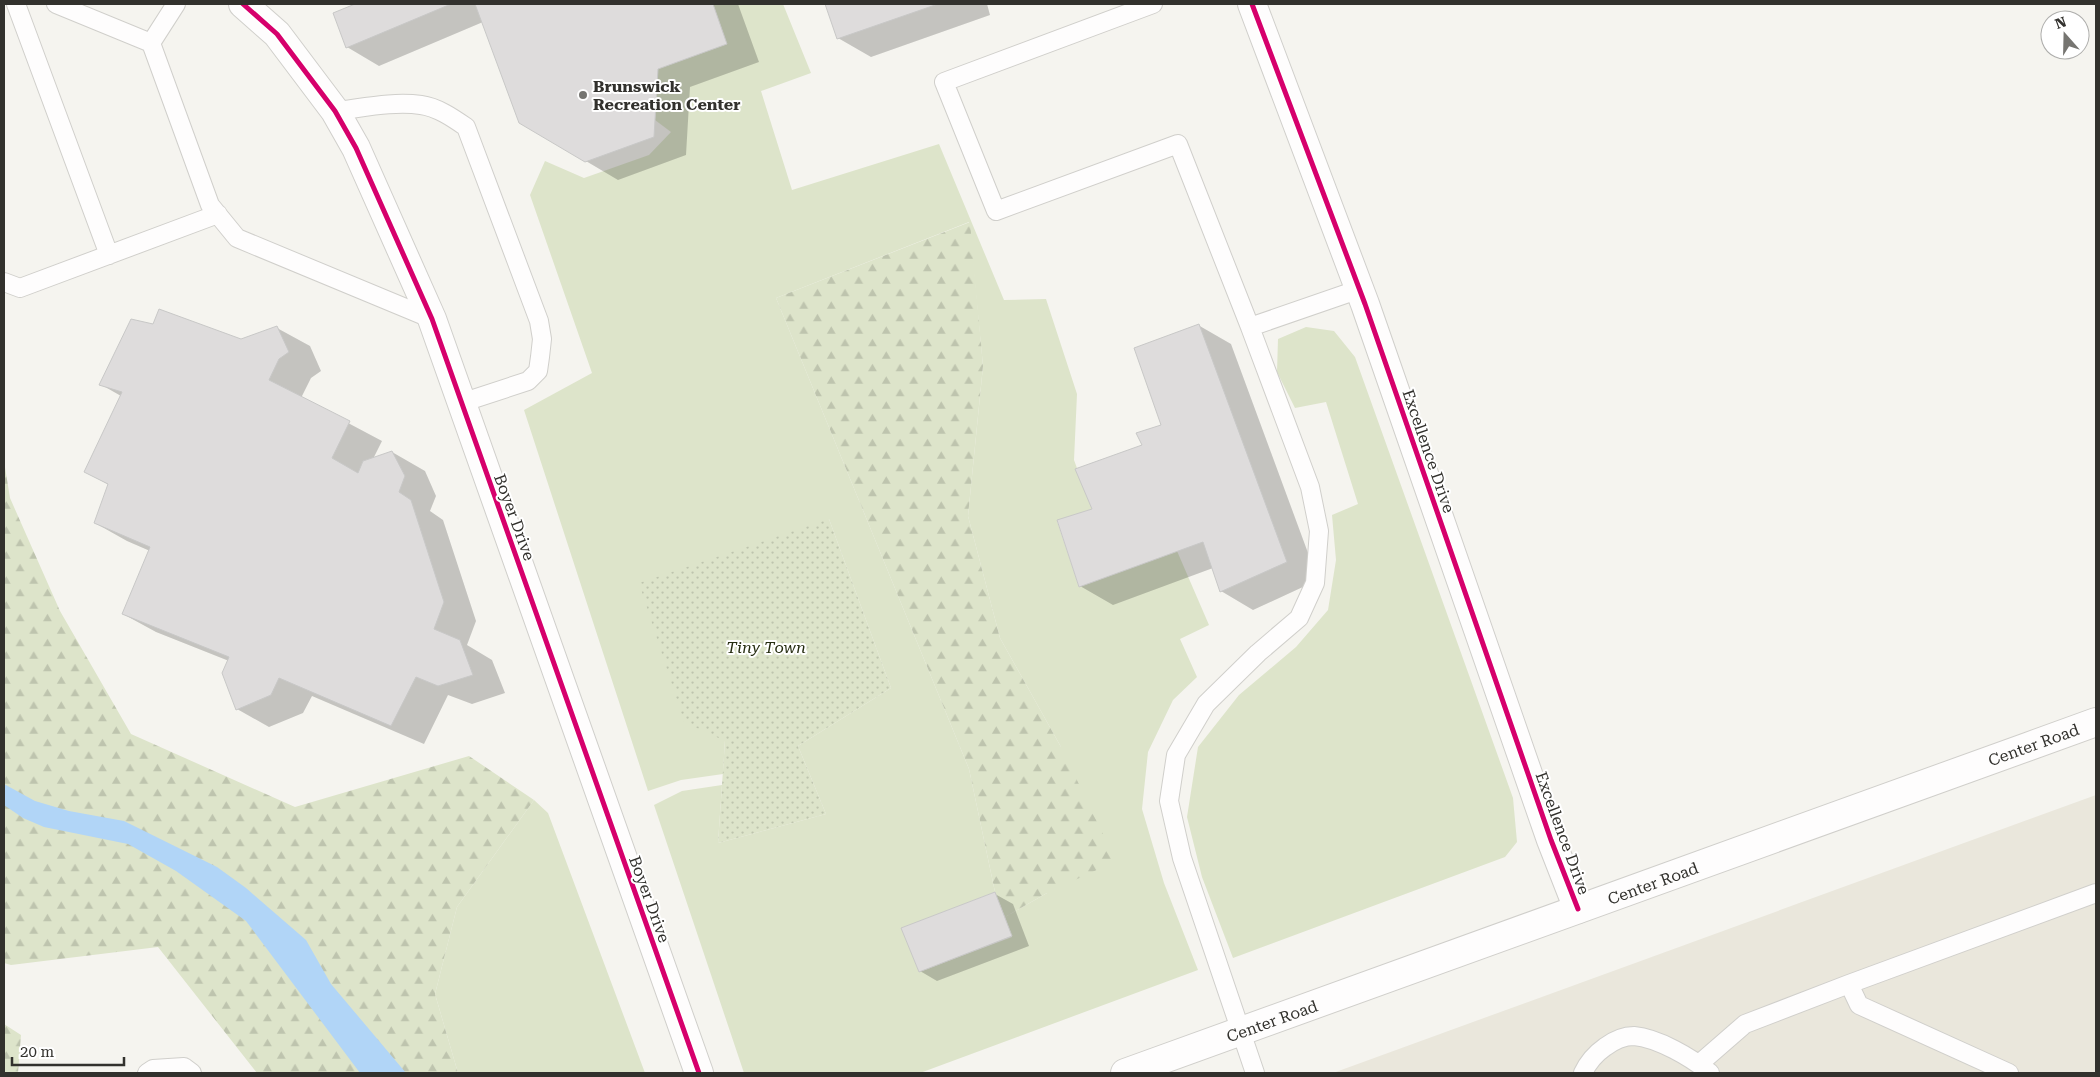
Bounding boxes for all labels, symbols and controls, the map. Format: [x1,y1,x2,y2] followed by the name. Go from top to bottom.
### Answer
[2040,10,2090,60] north arrow
[2053,13,2069,32] text: N
[593,77,741,114] place label: Brunswick Recreation Center
[577,89,589,101] marker: Brunswick Recreation Center
[1398,387,1459,516] street label: Excellence Drive
[490,471,539,563] street label: Boyer Drive
[726,638,806,657] park label: Tiny Town
[1986,720,2082,770] street label: Center Road
[1531,769,1594,897] street label: Excellence Drive
[625,853,674,945] street label: Boyer Drive
[1605,858,1701,909] street label: Center Road
[1224,996,1320,1046] street label: Center Road
[12,1034,125,1066] scale bar
[20,1043,55,1061] text: 20 m

